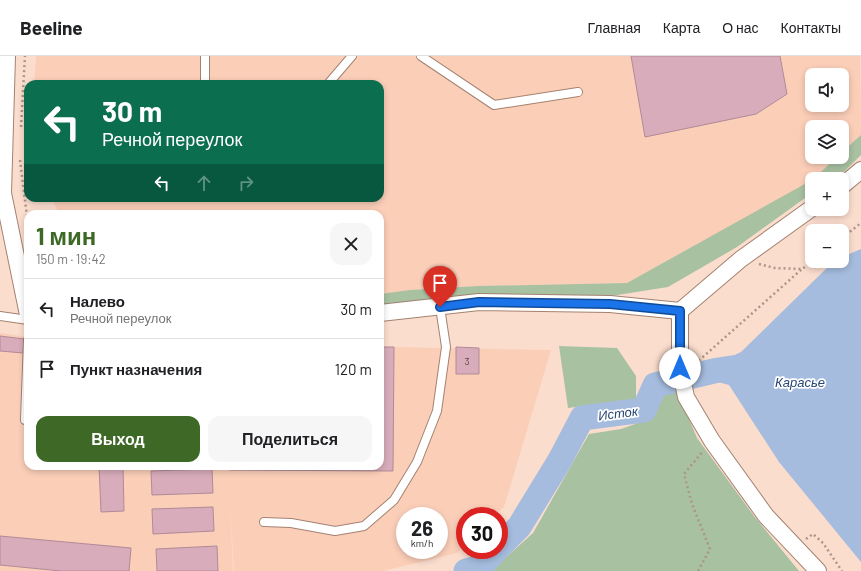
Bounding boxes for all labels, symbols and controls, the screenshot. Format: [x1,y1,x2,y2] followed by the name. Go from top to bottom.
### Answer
[20,16,83,39] text: Beeline
[588,19,641,36] text: Главная
[663,19,700,36] text: Карта
[722,19,759,36] text: О нас
[781,19,841,36] text: Контакты
[805,68,849,268] map controls
[805,68,849,112] button: sound
[102,94,162,128] text: 30 m
[36,96,88,148] icon: left
[805,120,849,164] button: layers
[102,128,242,150] text: Речной переулок
[151,172,173,194] icon: left
[193,172,215,194] icon: ahead
[235,172,257,194] icon: right
[805,172,849,216] button: +
[36,221,96,250] text: 1 мин
[330,223,372,265] button: close
[805,224,849,268] button: −
[36,251,106,267] text: 150 m · 19:42
[423,266,457,307] pin
[429,272,451,294] icon: arrive
[70,292,125,310] text: Налево
[36,298,58,320] icon: left
[340,300,372,318] text: 30 m
[70,310,171,326] text: Речной переулок
[659,347,701,389] position arrow
[464,355,470,367] house number: 3
[36,358,58,380] icon: arrive
[70,360,202,378] text: Пункт назначения
[335,360,372,378] text: 120 m
[775,374,825,390] water label: Карасье
[597,403,640,423] water label: Исток
[36,416,200,462] button: Выход
[208,416,372,462] button: Поделиться
[456,507,508,559] speed limit sign: 30
[411,516,433,540] text: 26
[411,537,433,549] text: km/h

